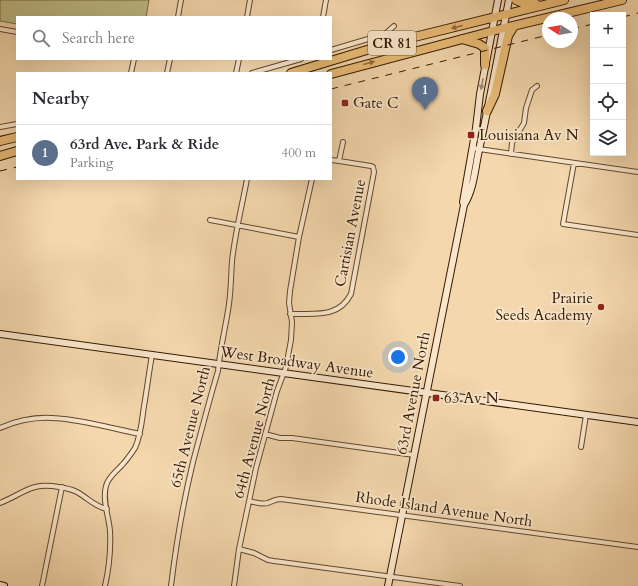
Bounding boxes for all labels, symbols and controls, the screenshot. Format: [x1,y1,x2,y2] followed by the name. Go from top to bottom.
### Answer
[542,12,578,48] north arrow
[590,12,626,156] map controls
[590,12,626,48] button: +
[16,16,332,60] search box
[451,24,463,30] one-way arrow
[30,27,52,49] icon: search
[62,28,135,48] text: Search here
[368,31,416,55] road number: CR 81
[590,48,626,84] button: −
[363,60,375,66] one-way arrow
[412,77,438,110] pin: 1
[478,77,484,90] one-way arrow
[590,84,626,120] button: locate
[32,87,89,110] text: Nearby
[353,93,398,113] place label: Gate C
[340,98,350,108] marker: Gate C
[590,120,626,156] button: layers
[479,125,579,145] place label: Louisiana Av N
[466,130,476,140] marker: Louisiana Av N
[70,134,219,154] text: 63rd Ave. Park & Ride
[42,144,48,162] text: 1
[282,144,316,162] text: 400 m
[70,154,113,172] text: Parking
[330,177,370,289] street label: Cartisian Avenue
[495,288,593,325] place label: Prairie Seeds Academy
[596,302,606,312] marker: Prairie Seeds Academy
[391,329,435,456] street label: 63rd Avenue North
[218,341,375,383] street label: West Broadway Avenue
[388,347,408,367] your location
[165,363,215,490] street label: 65th Avenue North
[228,375,280,501] street label: 64th Avenue North
[444,388,499,408] place label: 63 Av N
[431,393,441,403] marker: 63 Av N
[354,487,535,531] street label: Rhode Island Avenue North

